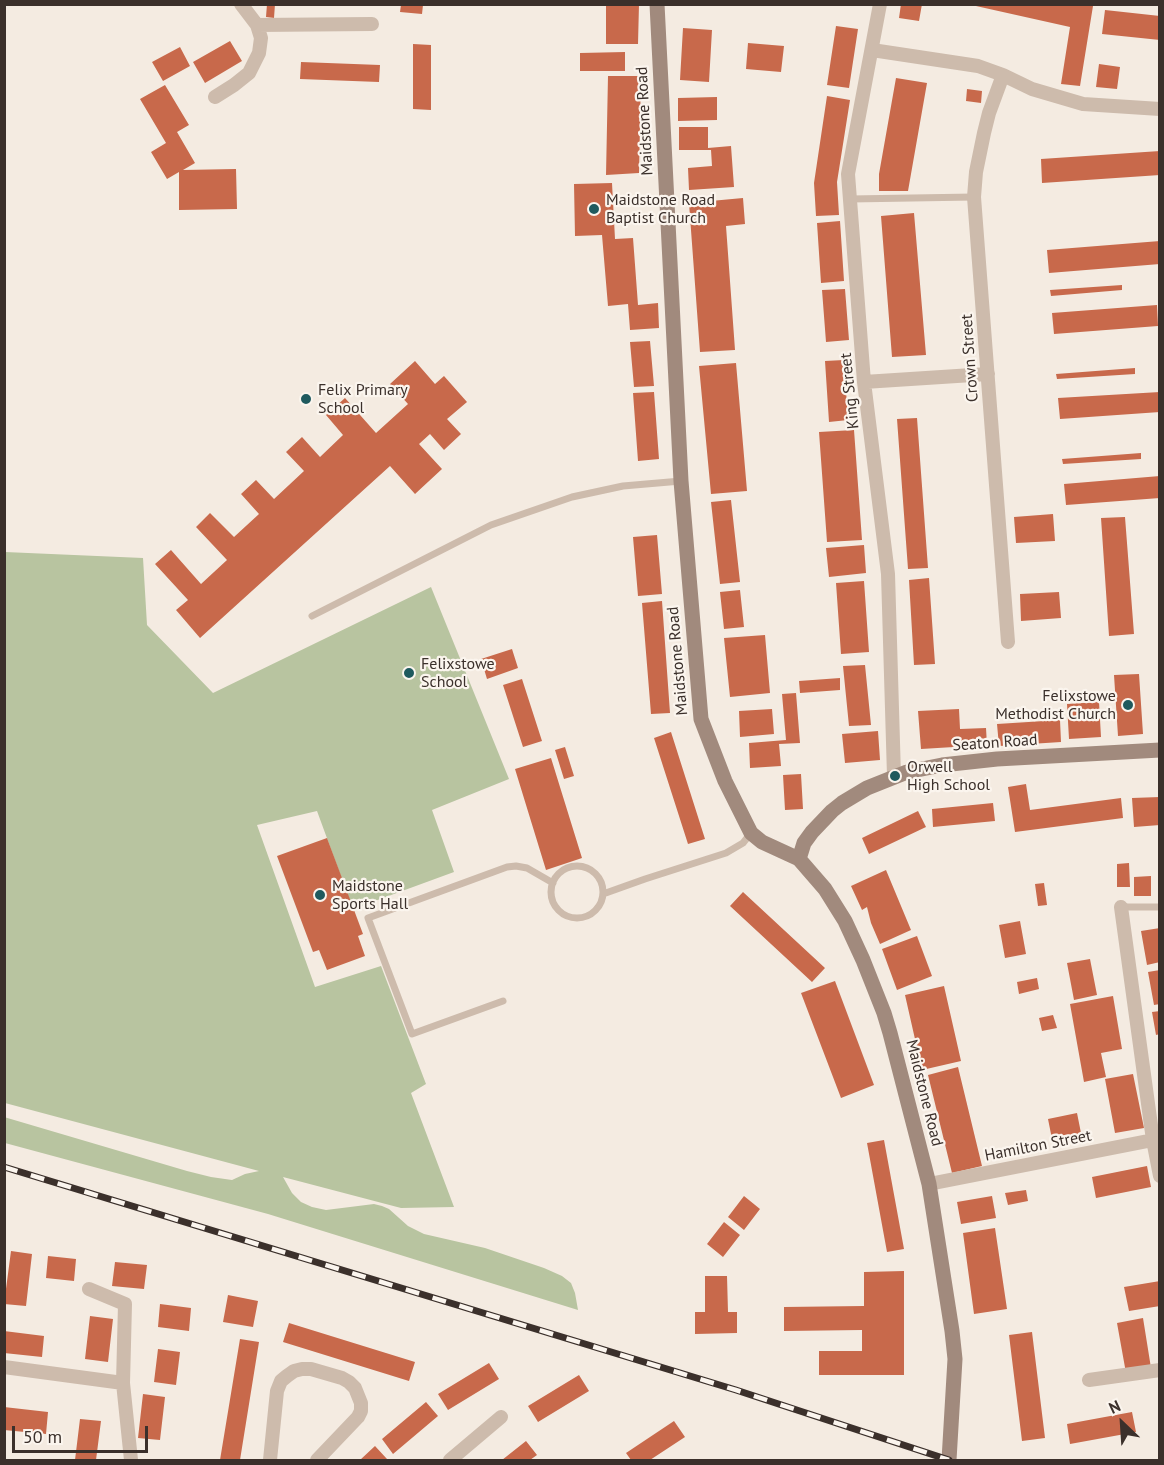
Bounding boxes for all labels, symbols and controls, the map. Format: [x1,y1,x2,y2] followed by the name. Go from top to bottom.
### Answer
[633,66,657,176] street label: Maidstone Road
[606,190,715,228] place label: Maidstone Road Baptist Church
[587,202,601,216] marker: Maidstone Road Baptist Church
[957,313,983,403] street label: Crown Street
[836,352,864,430] street label: King Street
[318,380,408,418] place label: Felix Primary School
[299,392,313,406] marker: Felix Primary School
[664,606,692,716] street label: Maidstone Road
[421,654,495,692] place label: Felixstowe School
[402,666,416,680] marker: Felixstowe School
[995,686,1116,724] place label: Felixstowe Methodist Church
[1121,698,1135,712] marker: Felixstowe Methodist Church
[952,730,1038,756] street label: Seaton Road
[907,757,990,795] place label: Orwell High School
[888,769,902,783] marker: Orwell High School
[332,876,408,914] place label: Maidstone Sports Hall
[313,888,327,902] marker: Maidstone Sports Hall
[901,1038,947,1148] street label: Maidstone Road
[983,1126,1093,1166] street label: Hamilton Street
[1092,1393,1152,1453] north arrow
[1105,1395,1123,1418] text: N
[15,1414,152,1452] scale bar
[23,1425,62,1448] text: 50 m

